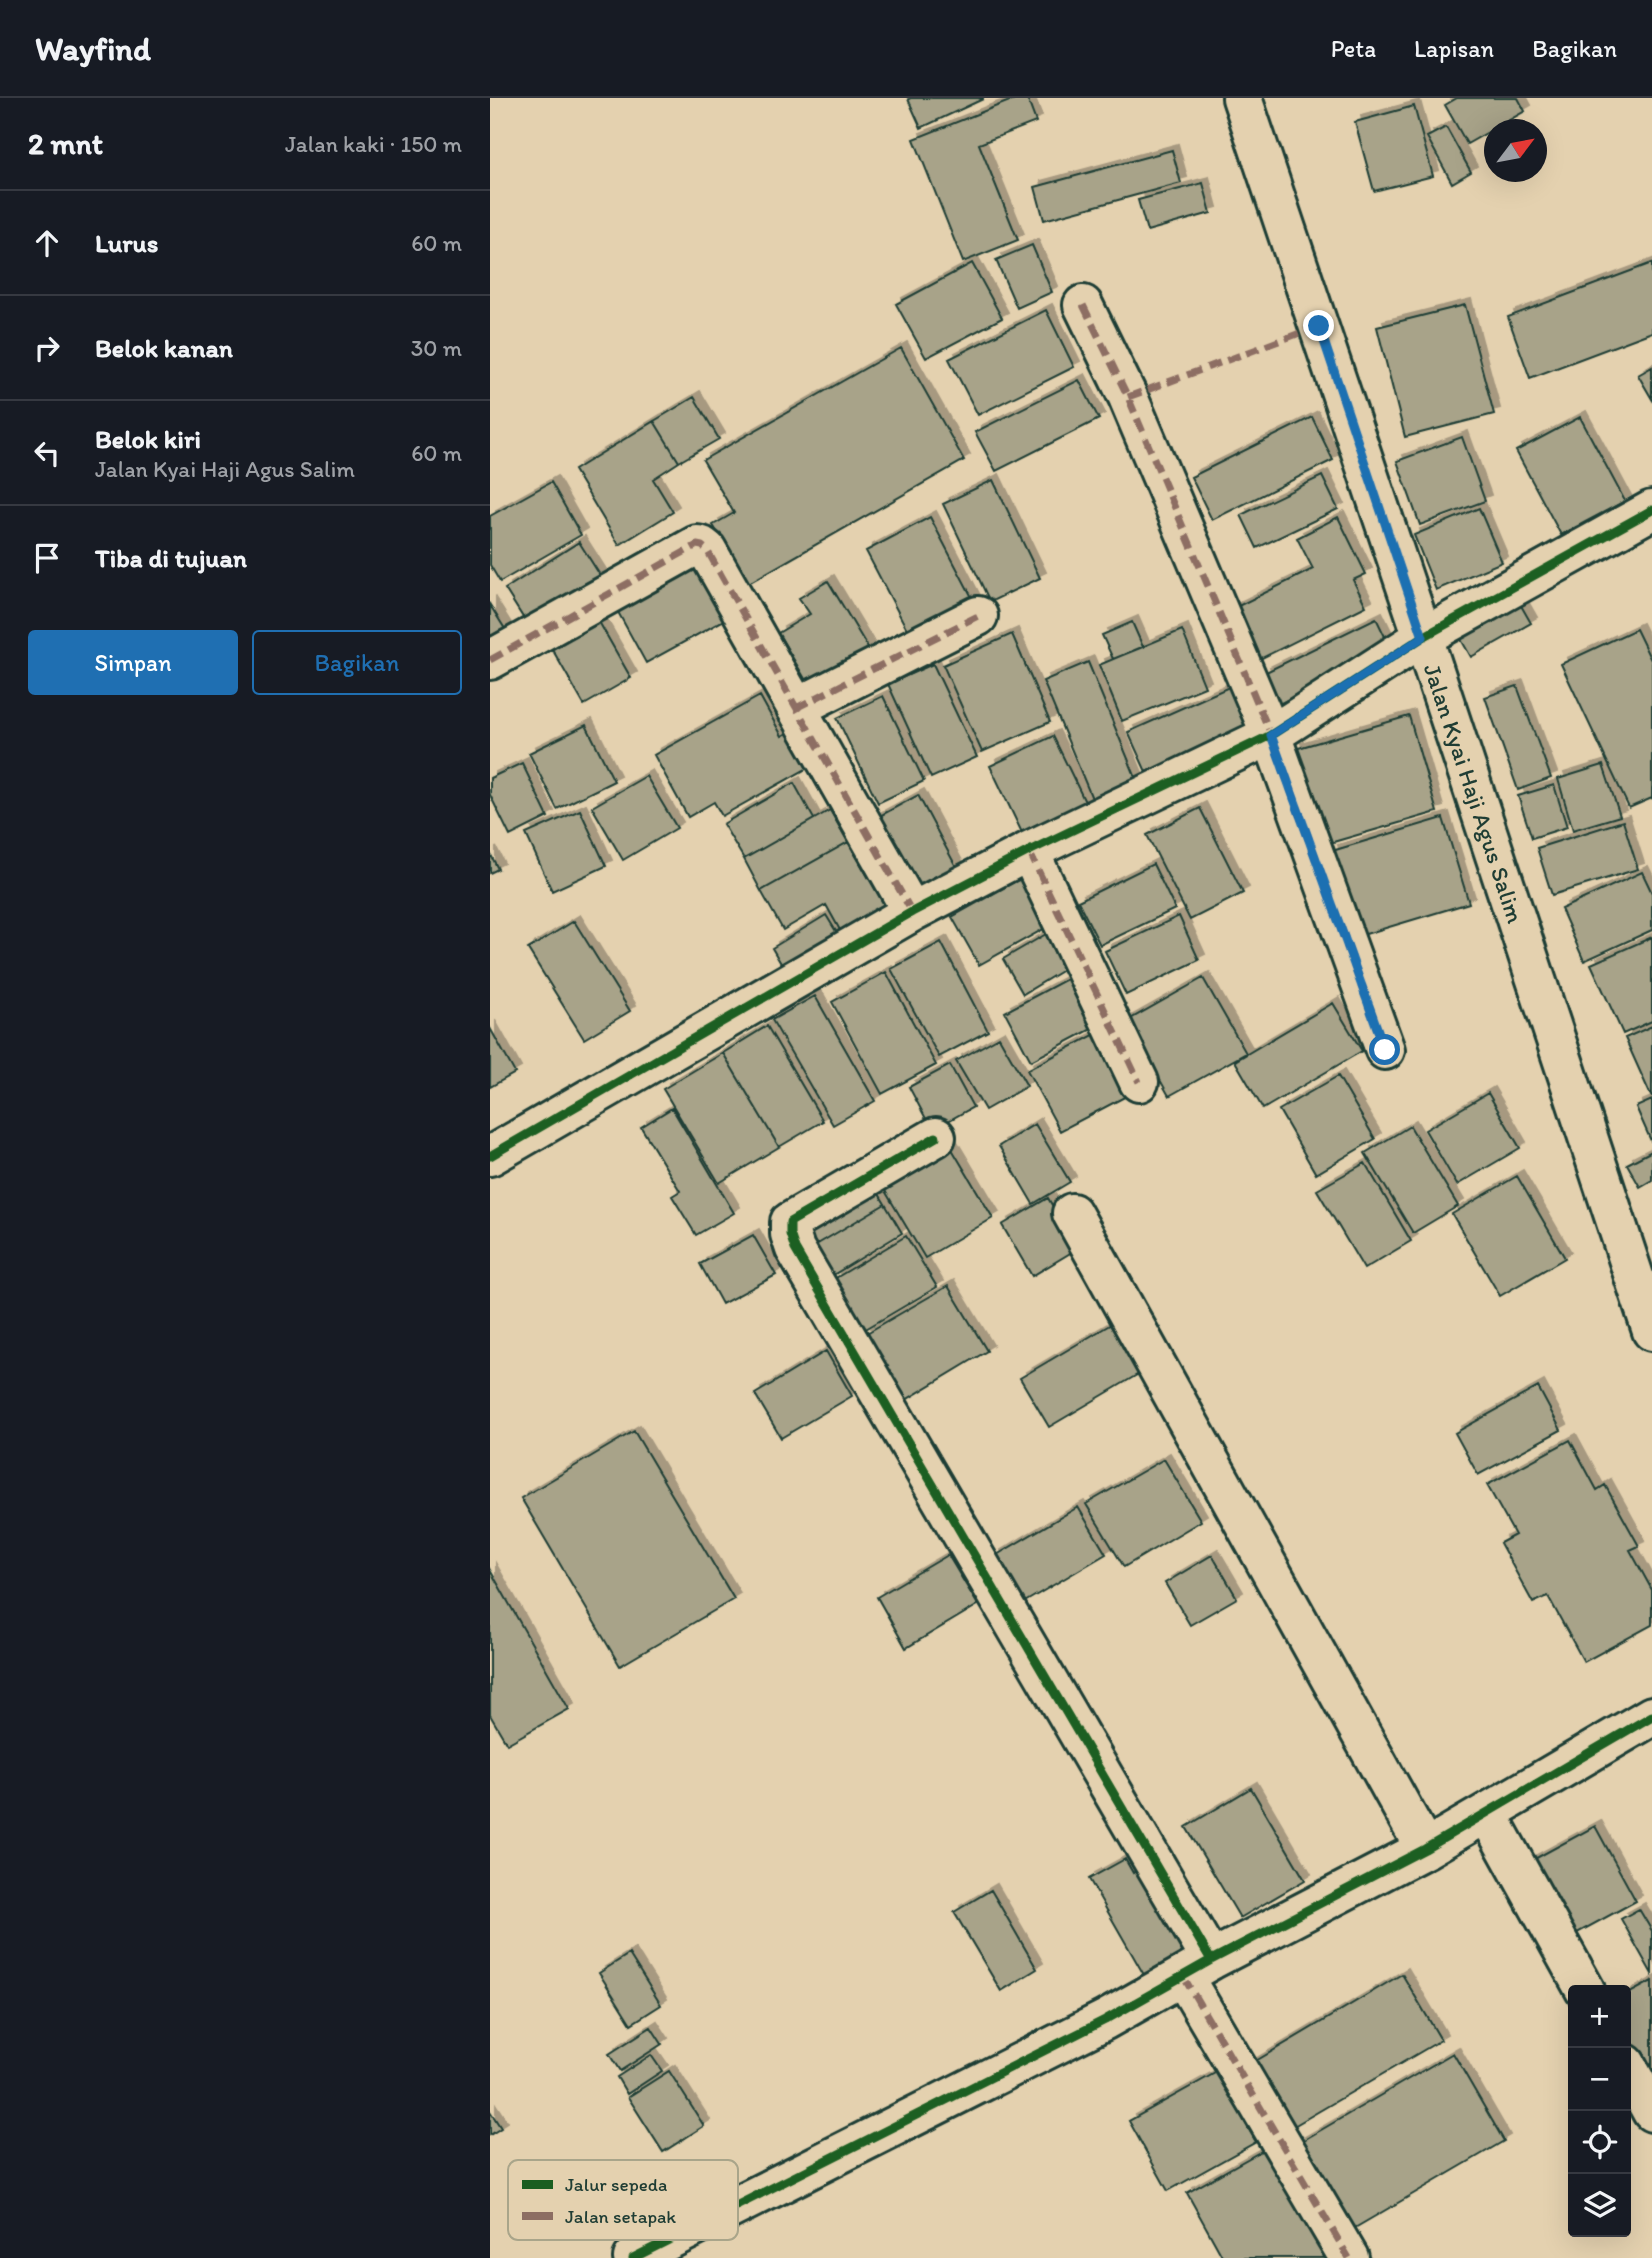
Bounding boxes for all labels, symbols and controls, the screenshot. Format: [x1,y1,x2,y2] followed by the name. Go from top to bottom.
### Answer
[35,29,151,68] text: Wayfind
[1331,34,1376,63] text: Peta
[1414,34,1494,63] text: Lapisan
[1532,34,1617,63] text: Bagikan
[1484,119,1547,182] north arrow
[28,125,103,162] text: 2 mnt
[285,130,462,158] text: Jalan kaki · 150 m
[28,224,66,262] icon: ahead
[95,227,158,259] text: Lurus
[411,229,462,257] text: 60 m
[1303,310,1334,341] route end
[28,329,66,367] icon: right
[95,332,233,364] text: Belok kanan
[411,334,462,362] text: 30 m
[95,423,201,455] text: Belok kiri
[28,434,66,472] icon: left
[411,439,462,467] text: 60 m
[95,455,355,483] text: Jalan Kyai Haji Agus Salim
[28,539,66,577] icon: arrive
[95,542,247,574] text: Tiba di tujuan
[28,630,238,695] button: Simpan
[252,630,462,695] button: Bagikan
[1418,660,1531,927] street label: Jalan Kyai Haji Agus Salim
[1369,1034,1400,1065] route start
[1568,1985,1631,2237] map controls
[1568,1985,1631,2048] button: +
[1568,2048,1631,2111] button: −
[1568,2111,1631,2174] button: locate
[508,2160,738,2240] legend
[565,2173,667,2196] text: Jalur sepeda
[1568,2174,1631,2237] button: layers
[565,2205,676,2228] text: Jalan setapak

